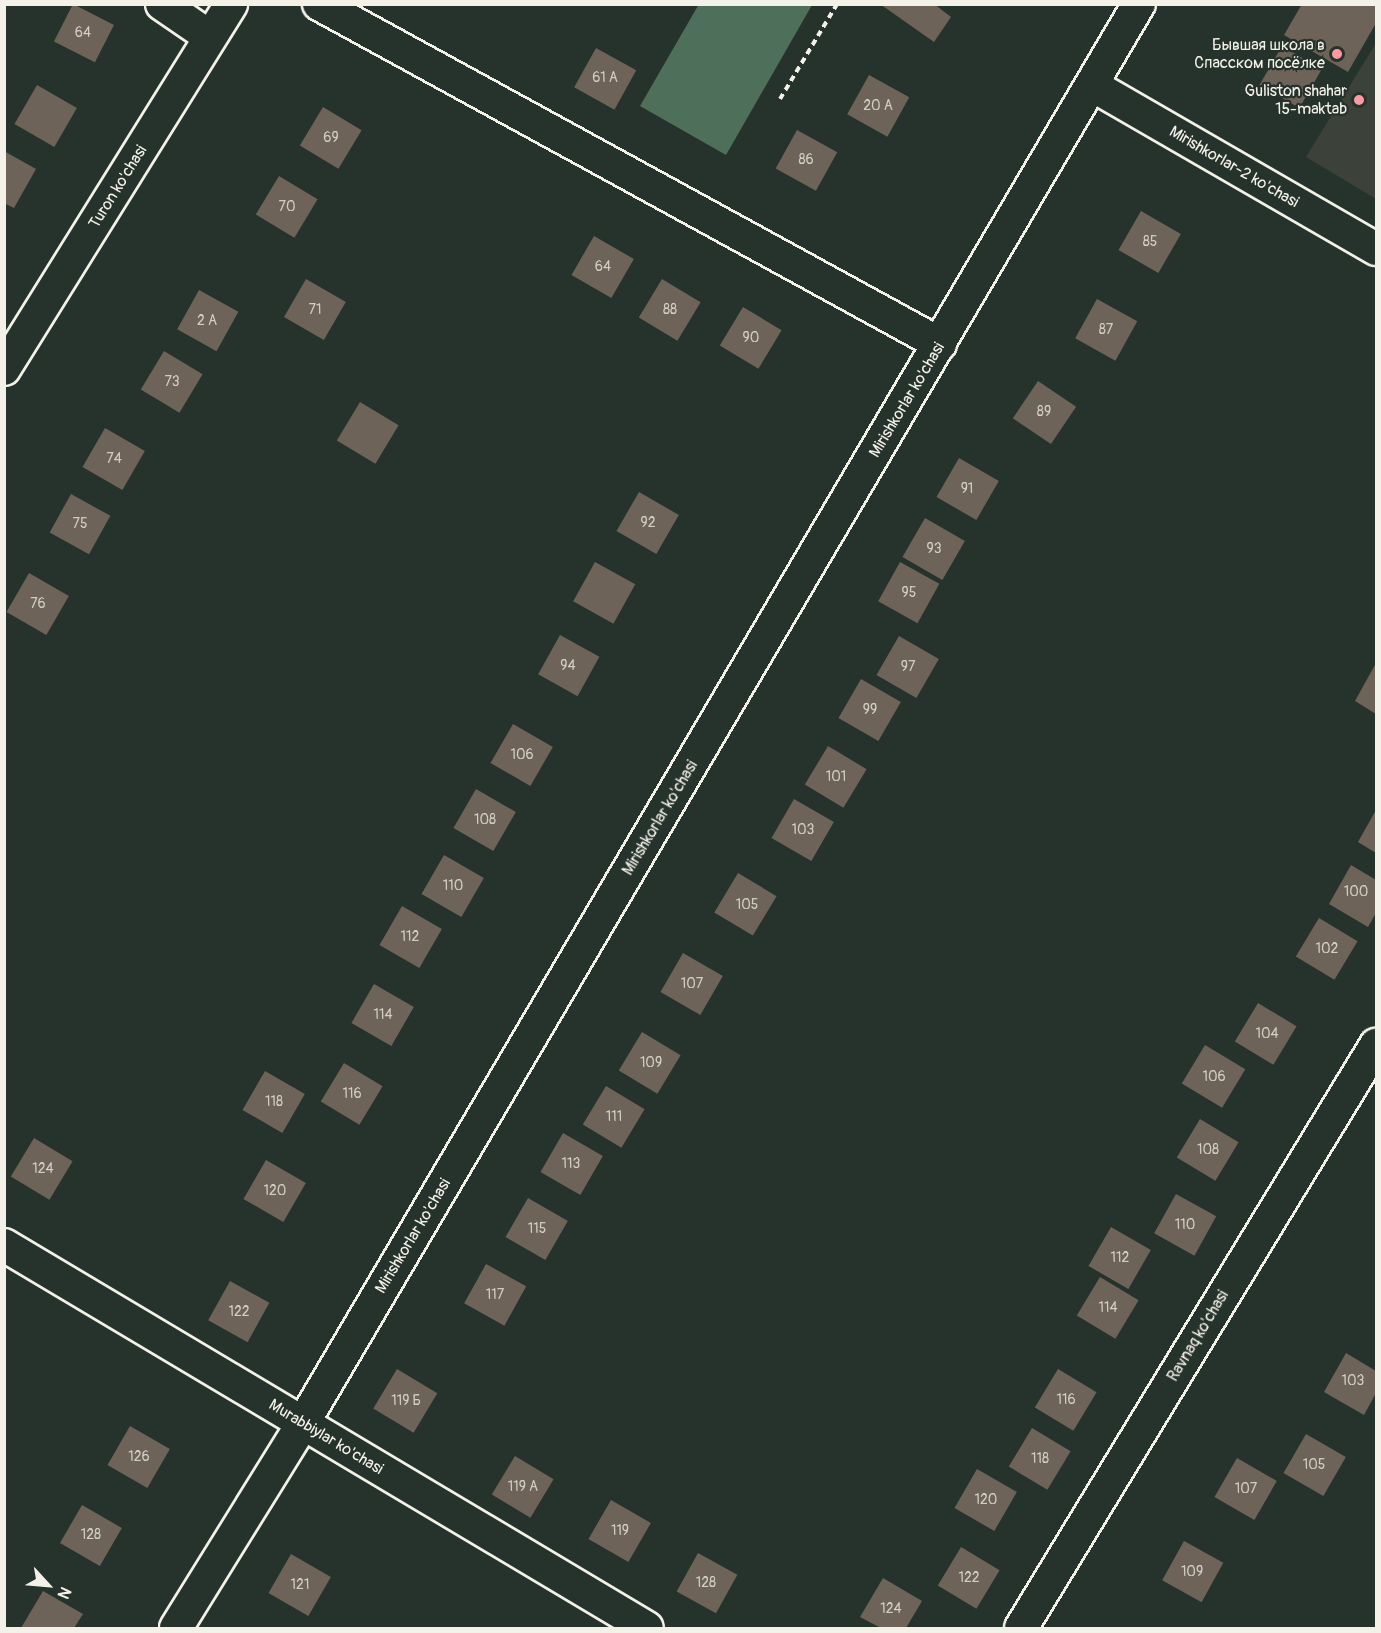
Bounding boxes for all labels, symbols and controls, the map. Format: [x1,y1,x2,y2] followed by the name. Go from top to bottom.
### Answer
[75,25,91,41] house number: 64
[1194,35,1325,73] place label: Бывшая школа в Спасском посёлке
[1330,47,1344,61] marker: Бывшая школа в Спасском посёлке
[592,70,618,86] house number: 61 А
[1244,81,1347,119] place label: Guliston shahar 15-maktab
[1352,93,1366,107] marker: Guliston shahar 15-maktab
[863,98,893,114] house number: 20 А
[1166,122,1302,212] street label: Mirishkorlar-2 ko'chasi
[323,130,339,146] house number: 69
[85,142,151,232] street label: Turon ko'chasi
[798,152,814,168] house number: 86
[279,199,295,215] house number: 70
[1143,234,1157,250] house number: 85
[595,259,611,275] house number: 64
[309,302,321,318] house number: 71
[663,302,677,318] house number: 88
[197,313,217,329] house number: 2 А
[1099,322,1113,338] house number: 87
[743,330,759,346] house number: 90
[865,339,949,461] street label: Mirishkorlar ko'chasi
[164,374,180,390] house number: 73
[1037,404,1051,420] house number: 89
[106,451,122,467] house number: 74
[961,481,973,497] house number: 91
[640,515,656,531] house number: 92
[73,516,87,532] house number: 75
[926,541,942,557] house number: 93
[902,585,916,601] house number: 95
[30,596,46,612] house number: 76
[560,658,576,674] house number: 94
[901,659,915,675] house number: 97
[863,702,877,718] house number: 99
[510,747,534,763] house number: 106
[618,757,702,879] street label: Mirishkorlar ko'chasi
[826,769,846,785] house number: 101
[474,812,496,828] house number: 108
[792,822,814,838] house number: 103
[443,878,463,894] house number: 110
[1344,884,1368,900] house number: 100
[736,897,758,913] house number: 105
[401,929,419,945] house number: 112
[1316,941,1338,957] house number: 102
[681,976,703,992] house number: 107
[373,1007,393,1023] house number: 114
[1255,1026,1279,1042] house number: 104
[640,1055,662,1071] house number: 109
[1202,1069,1226,1085] house number: 106
[342,1086,362,1102] house number: 116
[265,1094,283,1110] house number: 118
[606,1109,622,1125] house number: 111
[1197,1142,1219,1158] house number: 108
[562,1156,580,1172] house number: 113
[32,1161,54,1177] house number: 124
[371,1175,455,1297] street label: Mirishkorlar ko'chasi
[264,1183,286,1199] house number: 120
[1175,1217,1195,1233] house number: 110
[528,1221,546,1237] house number: 115
[1111,1250,1129,1266] house number: 112
[486,1287,504,1303] house number: 117
[1163,1287,1233,1385] street label: Ravnaq ko'chasi
[1098,1300,1118,1316] house number: 114
[228,1304,250,1320] house number: 122
[1342,1373,1364,1389] house number: 103
[1056,1392,1076,1408] house number: 116
[391,1393,421,1409] house number: 119 Б
[265,1395,387,1479] street label: Murabbiylar ko'chasi
[128,1449,150,1465] house number: 126
[1031,1451,1049,1467] house number: 118
[1303,1457,1325,1473] house number: 105
[508,1479,538,1495] house number: 119 А
[1235,1481,1257,1497] house number: 107
[975,1492,997,1508] house number: 120
[611,1523,629,1539] house number: 119
[81,1527,101,1543] house number: 128
[18,1555,78,1615] north arrow
[1181,1564,1203,1580] house number: 109
[958,1570,980,1586] house number: 122
[696,1575,716,1591] house number: 128
[291,1577,309,1593] house number: 121
[53,1584,76,1602] text: N
[880,1601,902,1617] house number: 124

